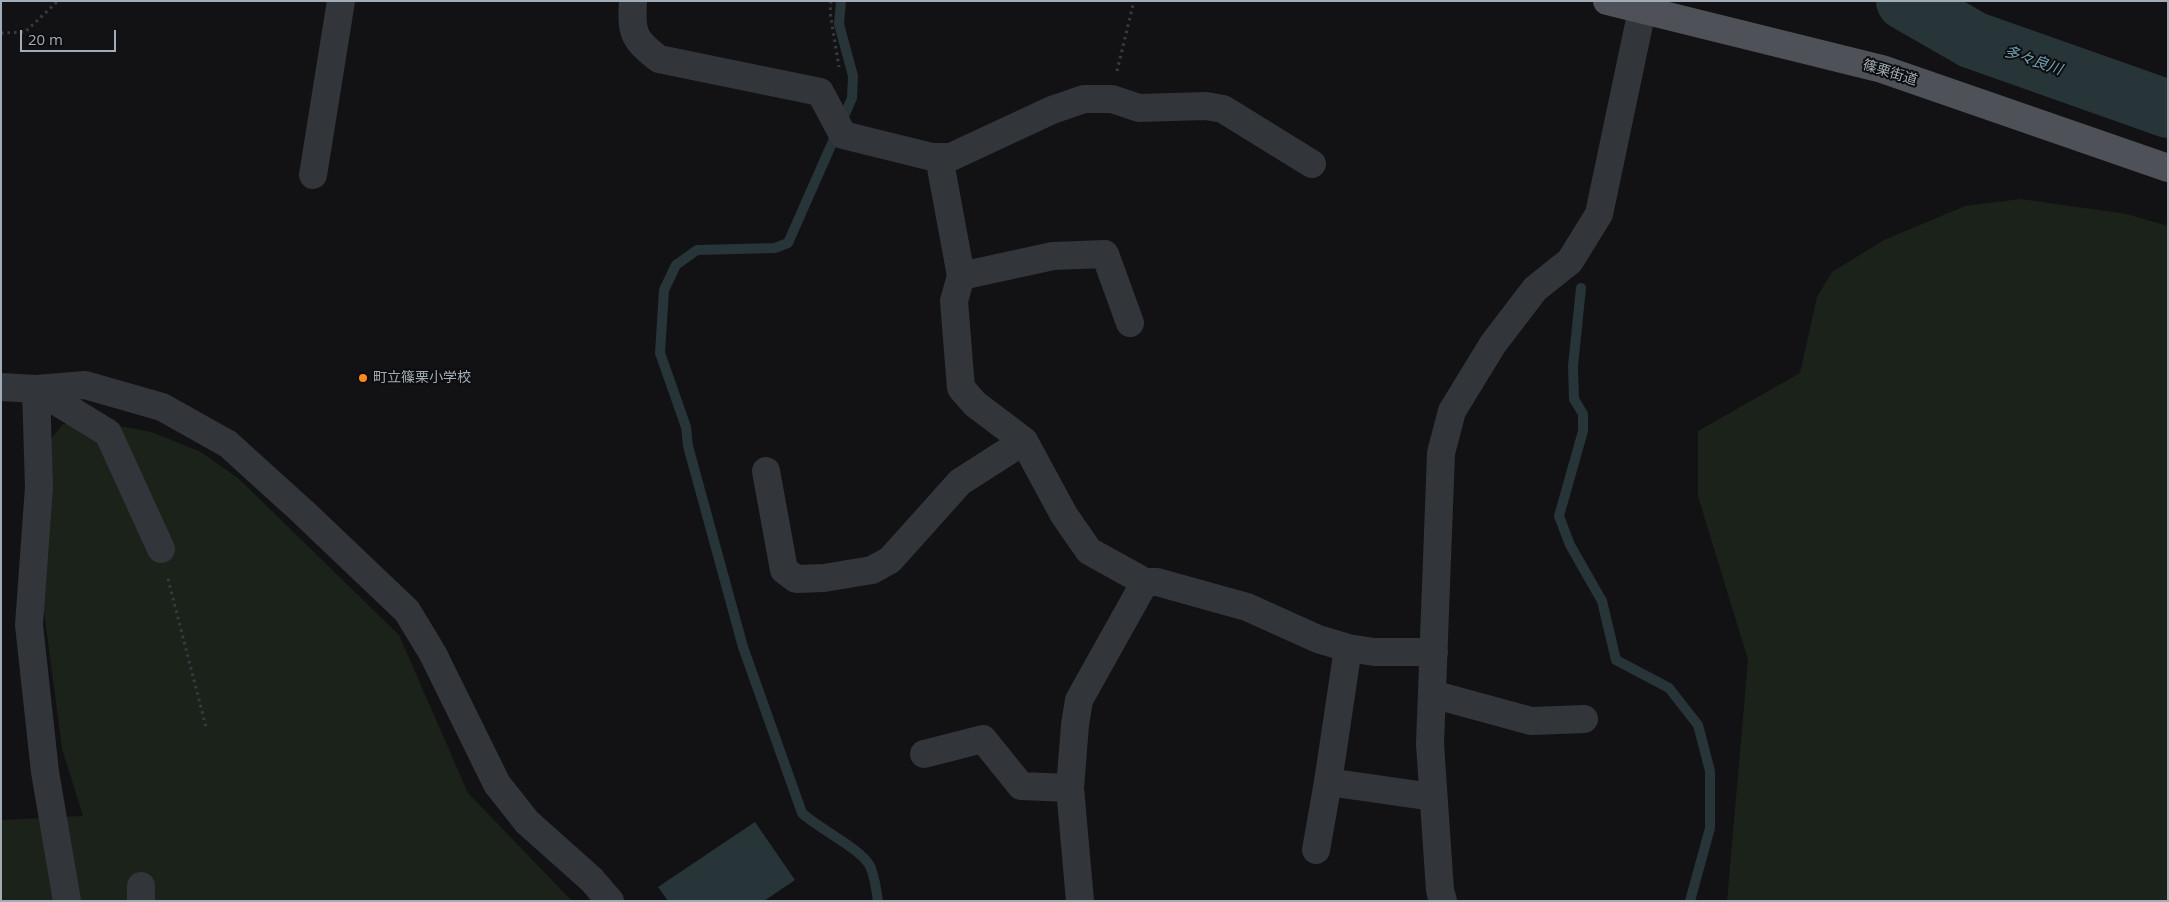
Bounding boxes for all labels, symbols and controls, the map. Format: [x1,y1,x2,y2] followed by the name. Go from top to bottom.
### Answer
[22,20,119,52] scale bar
[28,29,63,49] text: 20 m
[2002,43,2064,79] water label: 多々良川
[1861,57,1919,89] street label: 篠栗街道
[373,370,471,386] place label: 町立篠栗小学校
[357,372,369,384] marker: 町立篠栗小学校

